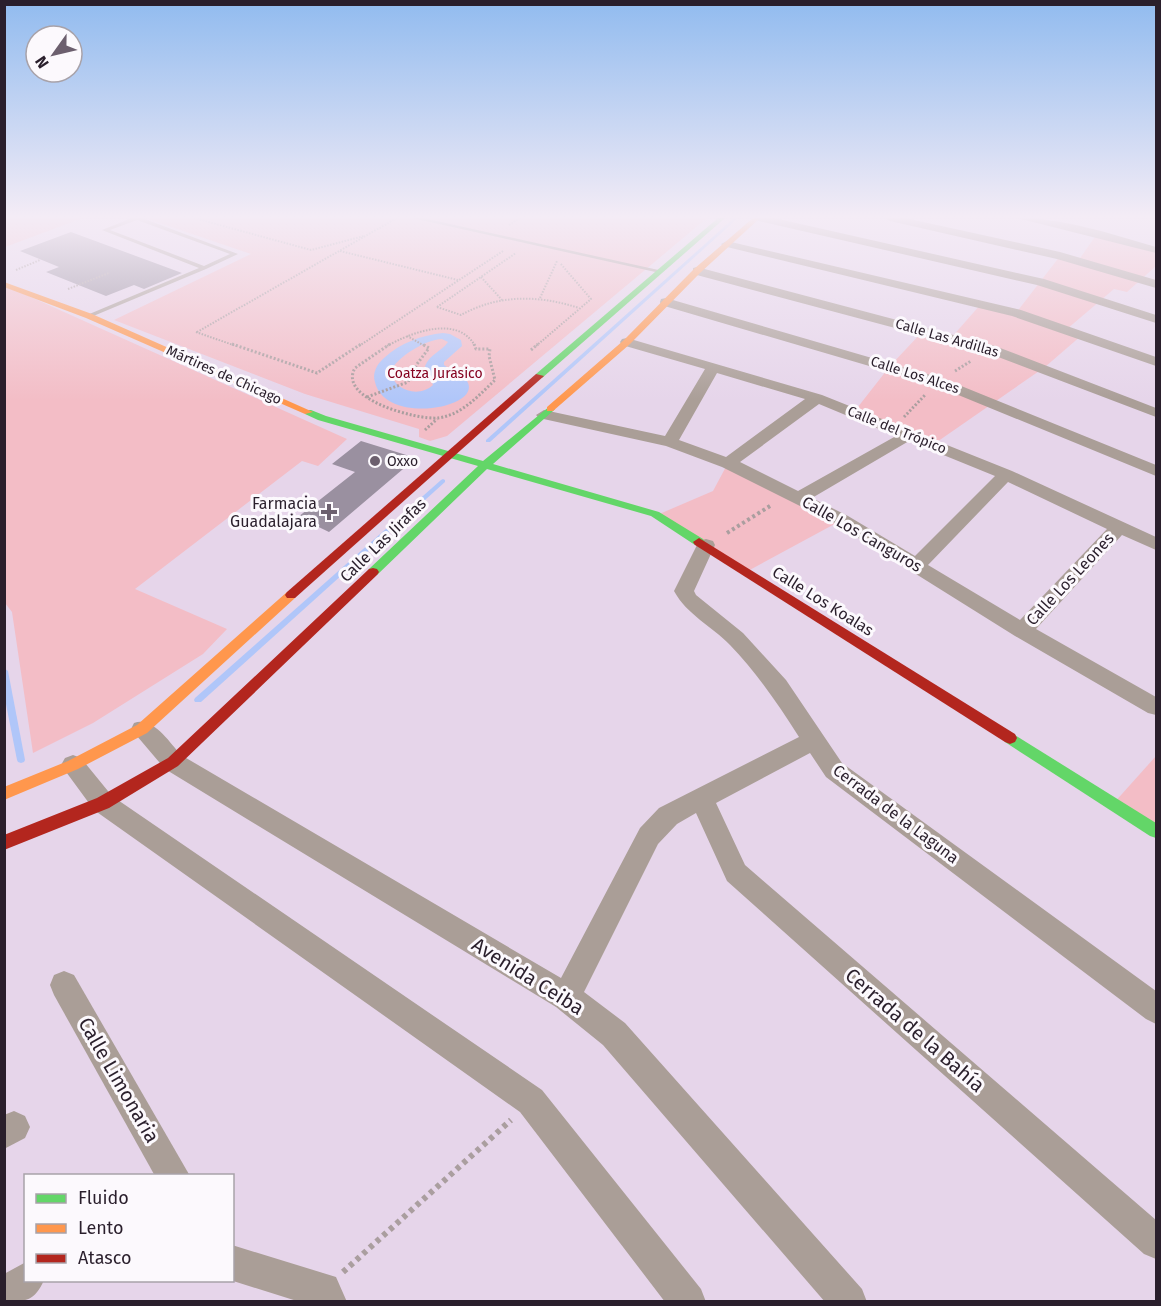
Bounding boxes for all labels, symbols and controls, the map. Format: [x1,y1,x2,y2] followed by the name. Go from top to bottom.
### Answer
[24,24,84,84] north arrow
[31,52,53,72] text: N
[893,315,1001,361] street label: Calle Las Ardillas
[164,342,284,408] street label: Mártires de Chicago
[868,353,962,397] street label: Calle Los Alces
[387,365,483,382] park label: Coatza Jurásico
[845,402,949,458] street label: Calle del Trópico
[387,453,418,470] place label: Oxxo
[368,454,382,468] marker: Oxxo
[799,492,925,576] street label: Calle Los Canguros
[230,494,317,531] place label: Farmacia Guadalajara
[336,494,430,586] street label: Calle Las Jirafas
[322,505,336,519] marker: Farmacia Guadalajara
[1022,529,1118,629] street label: Calle Los Leones
[769,562,877,640] street label: Calle Los Koalas
[829,761,963,867] street label: Cerrada de la Laguna
[468,932,588,1020] street label: Avenida Ceiba
[840,963,990,1097] street label: Cerrada de la Bahía
[73,1013,165,1147] street label: Calle Limonaria
[24,1174,234,1282] legend
[78,1187,129,1209] text: Fluido
[78,1217,124,1239] text: Lento
[78,1247,131,1269] text: Atasco

